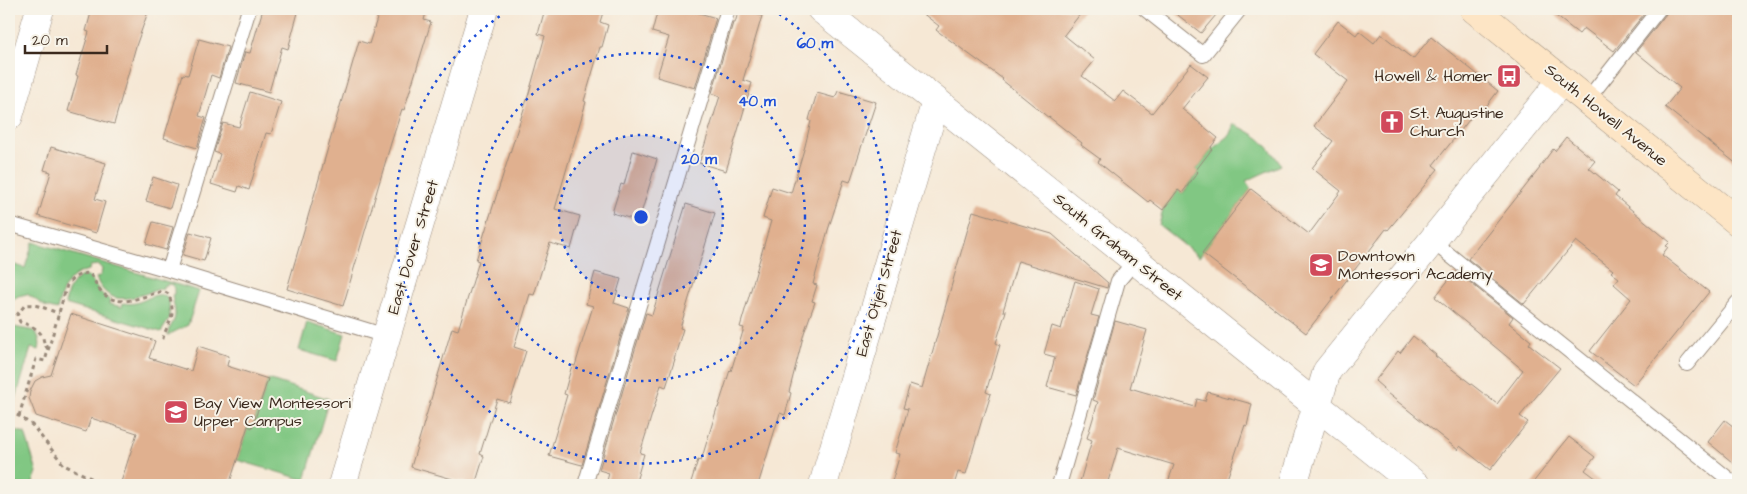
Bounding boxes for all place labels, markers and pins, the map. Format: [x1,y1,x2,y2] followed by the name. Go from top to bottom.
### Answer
[1496,63,1522,89] bus stop icon: Howell & Homer
[1375,65,1492,87] place label: Howell & Homer
[1410,102,1504,142] place label: St. Augustine Church
[1379,109,1405,135] church icon: St. Augustine Church
[632,208,650,226] centre of rings
[1338,245,1493,286] place label: Downtown Montessori Academy
[1308,252,1334,278] school or university icon: Downtown Montessori Academy
[194,392,351,432] place label: Bay View Montessori Upper Campus
[163,399,189,425] school or university icon: Bay View Montessori Upper Campus

